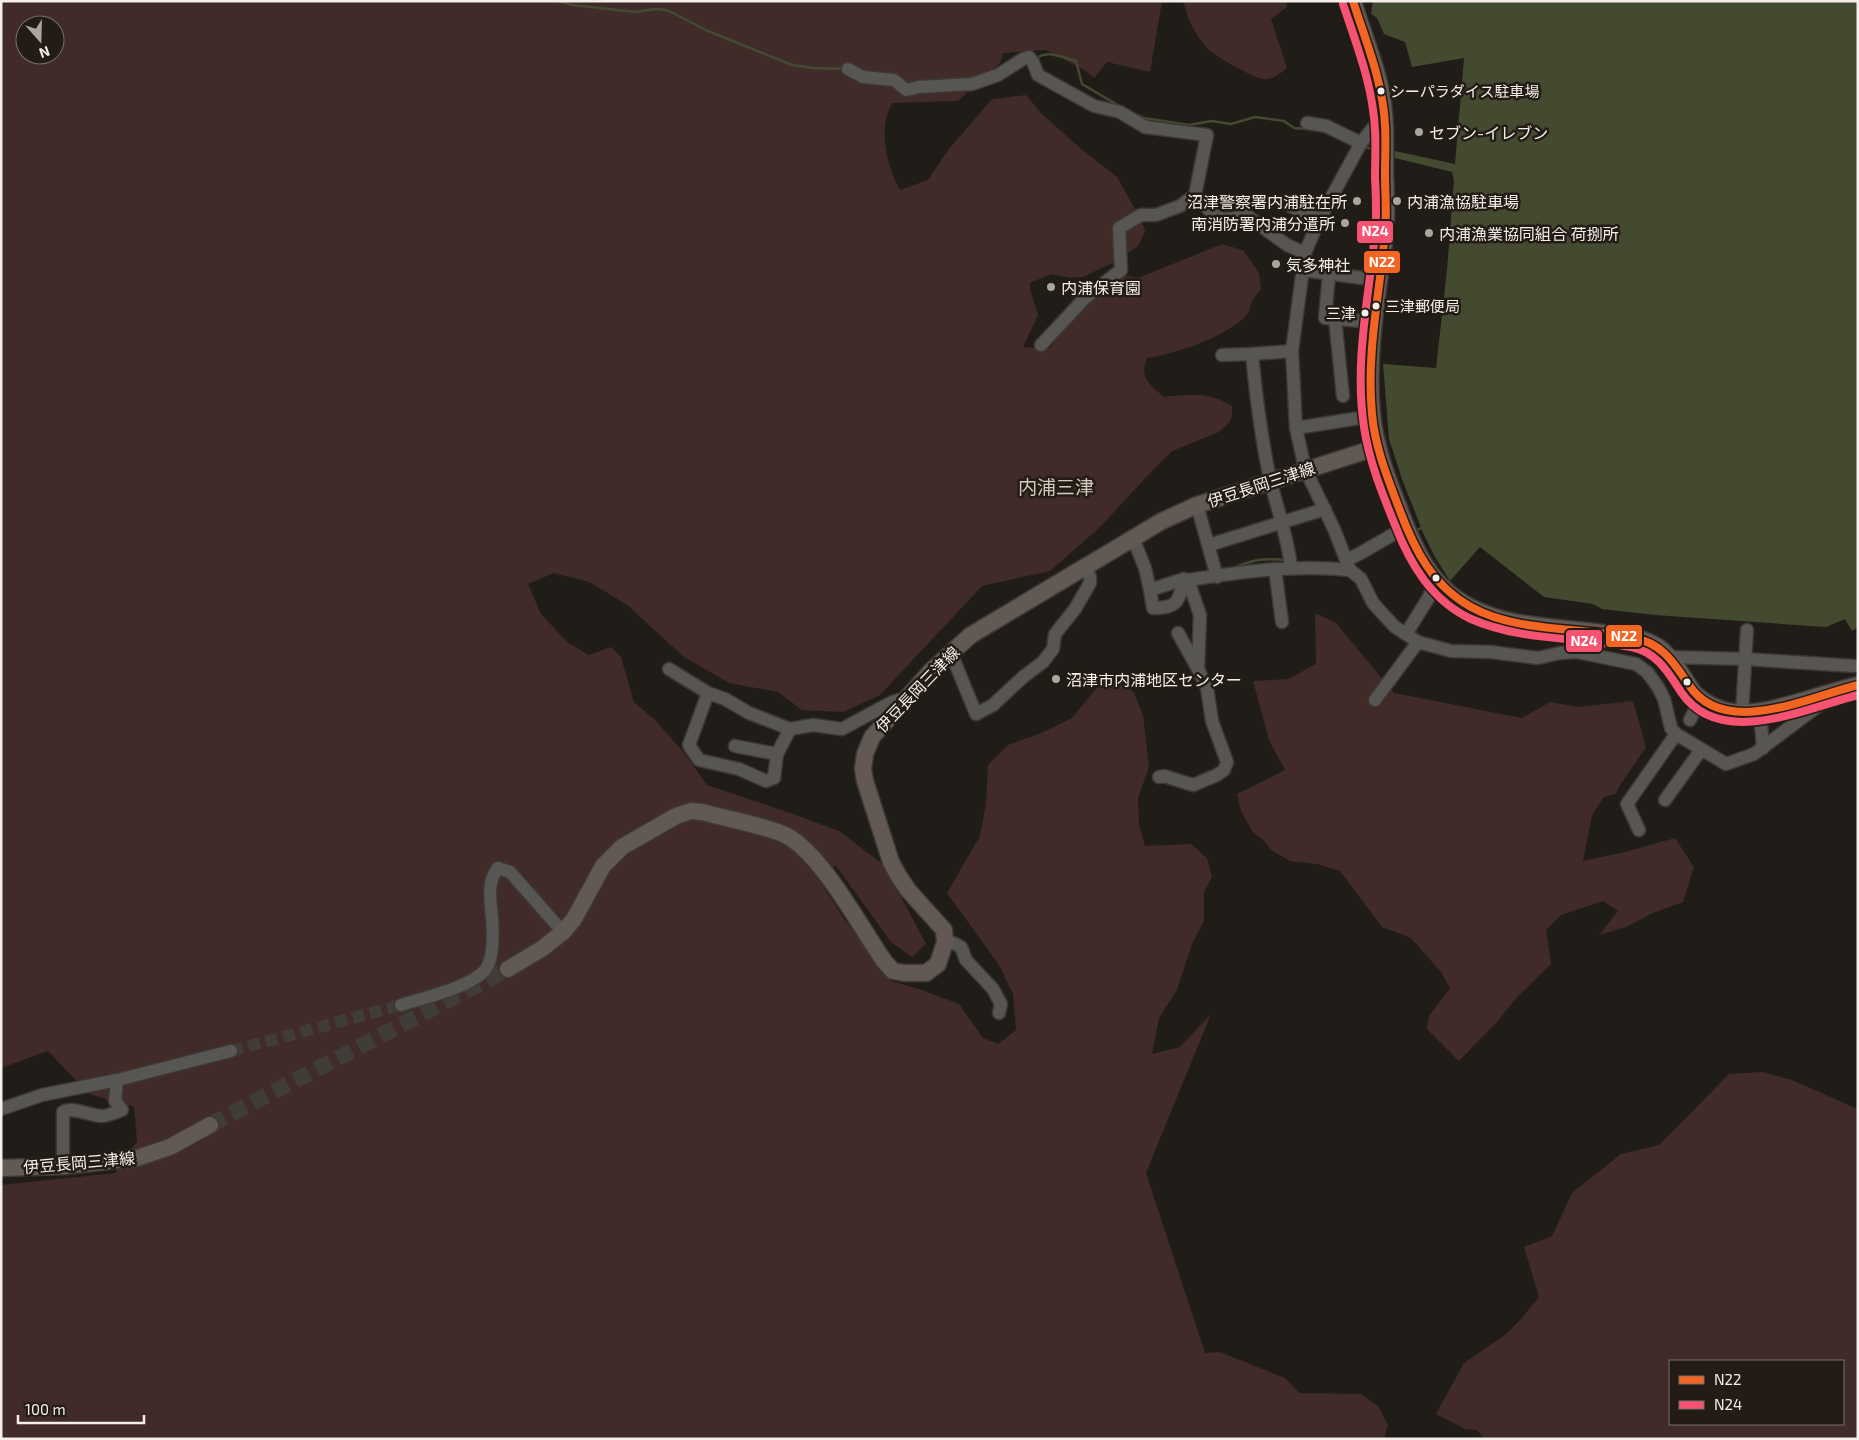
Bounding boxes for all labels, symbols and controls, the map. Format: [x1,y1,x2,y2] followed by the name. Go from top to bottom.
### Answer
[15,15,65,65] north arrow
[37,43,52,62] text: N
[1390,82,1539,100] place label: シーパラダイス駐車場
[1376,86,1386,96] marker: シーパラダイス駐車場
[1429,123,1548,142] place label: セブン-イレブン
[1413,126,1425,138] marker: セブン-イレブン
[1187,192,1347,211] place label: 沼津警察署内浦駐在所
[1407,192,1519,211] place label: 内浦漁協駐車場
[1351,195,1363,207] marker: 沼津警察署内浦駐在所
[1391,195,1403,207] marker: 内浦漁協駐車場
[1191,214,1335,233] place label: 南消防署内浦分遣所
[1339,217,1351,229] marker: 南消防署内浦分遣所
[1356,220,1394,244] line badge: N24
[1361,222,1389,239] text: N24
[1439,224,1619,243] place label: 内浦漁業協同組合 荷捌所
[1423,227,1435,239] marker: 内浦漁業協同組合 荷捌所
[1363,250,1401,274] line badge: N22
[1369,253,1395,270] text: N22
[1286,255,1350,274] place label: 気多神社
[1270,258,1282,270] marker: 気多神社
[1061,278,1141,297] place label: 内浦保育園
[1045,281,1057,293] marker: 内浦保育園
[1385,297,1460,315] place label: 三津郵便局
[1371,301,1381,311] marker: 三津郵便局
[1326,304,1356,322] place label: 三津
[1360,308,1370,318] marker: 三津
[1205,458,1317,510] street label: 伊豆長岡三津線
[1018,475,1094,498] district label: 内浦三津
[1431,573,1441,583] unlabelled marker
[1605,624,1643,648] line badge: N22
[1611,627,1637,644] text: N22
[1565,629,1603,653] line badge: N24
[1570,632,1598,649] text: N24
[871,642,963,736] street label: 伊豆長岡三津線
[1066,670,1242,689] place label: 沼津市内浦地区センター
[1050,673,1062,685] marker: 沼津市内浦地区センター
[1682,677,1692,687] unlabelled marker
[22,1148,136,1176] street label: 伊豆長岡三津線
[1669,1360,1844,1425] legend
[1714,1370,1741,1388] text: N22
[18,1392,144,1424] scale bar
[1714,1395,1742,1413] text: N24
[25,1400,66,1418] text: 100 m

